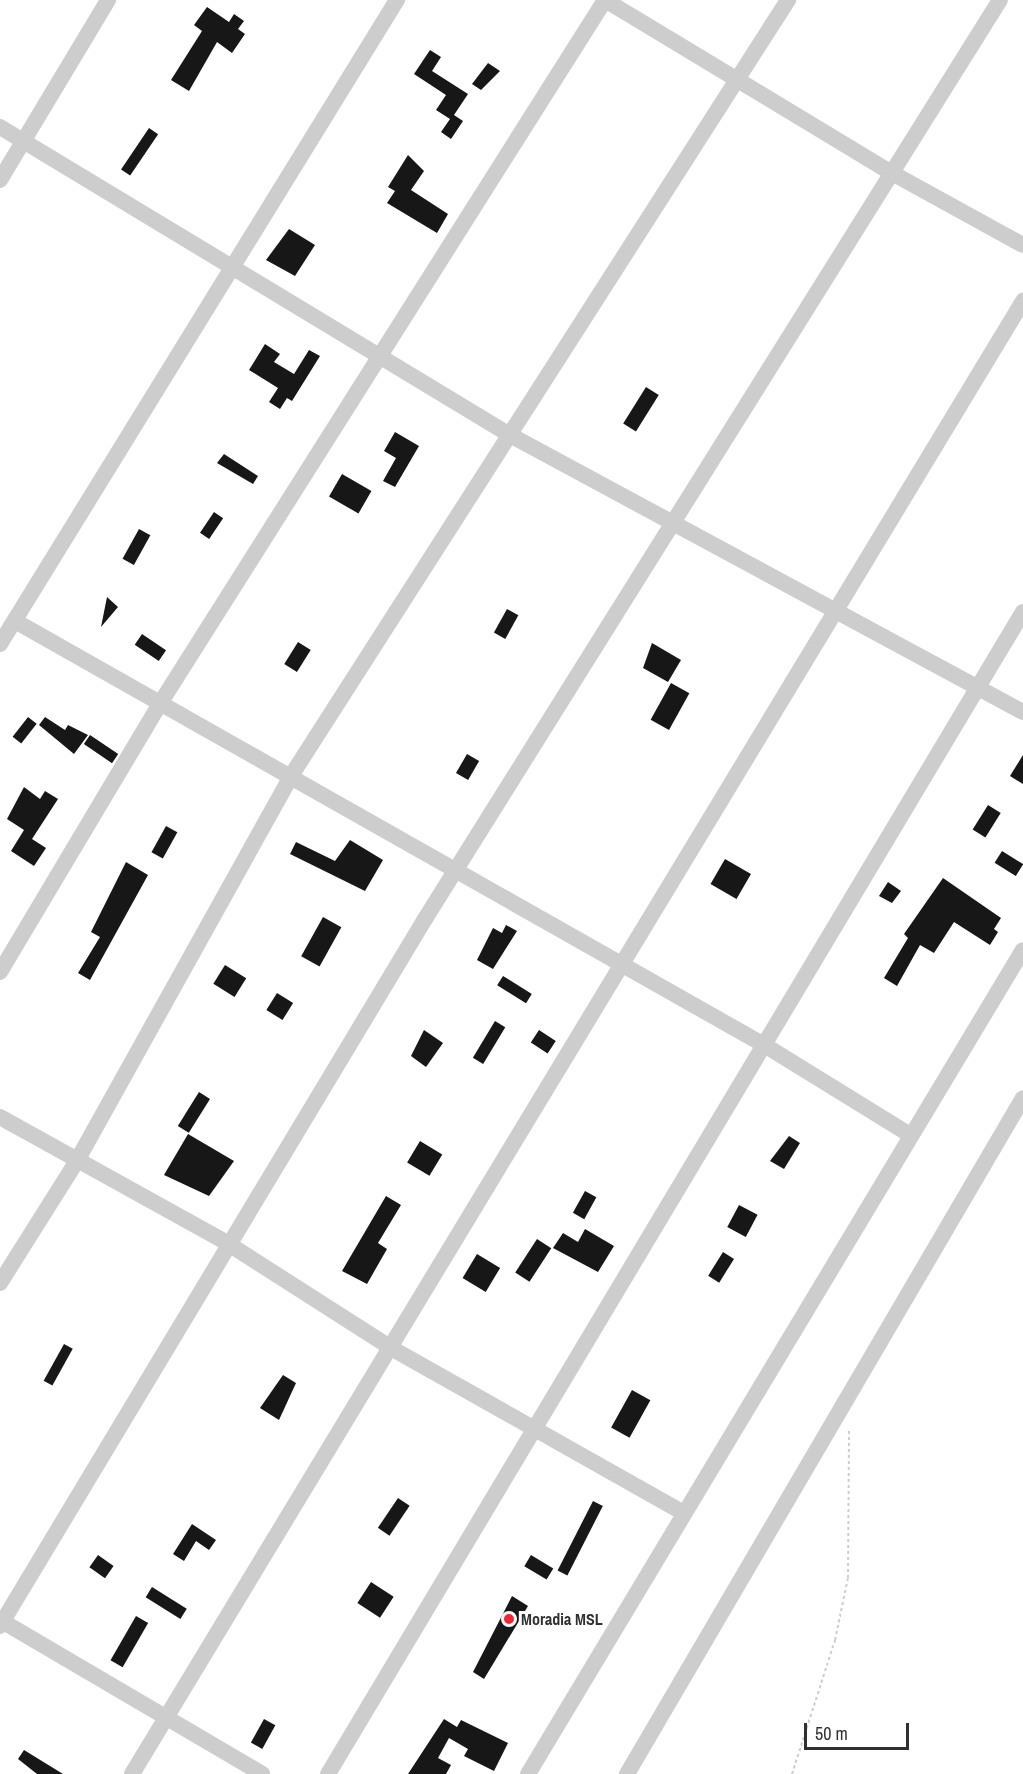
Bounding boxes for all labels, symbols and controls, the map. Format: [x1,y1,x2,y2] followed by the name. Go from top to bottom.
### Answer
[521,1609,603,1629] place label: Moradia MSL
[502,1612,516,1626] marker: Moradia MSL
[807,1711,912,1749] scale bar
[815,1721,848,1746] text: 50 m

